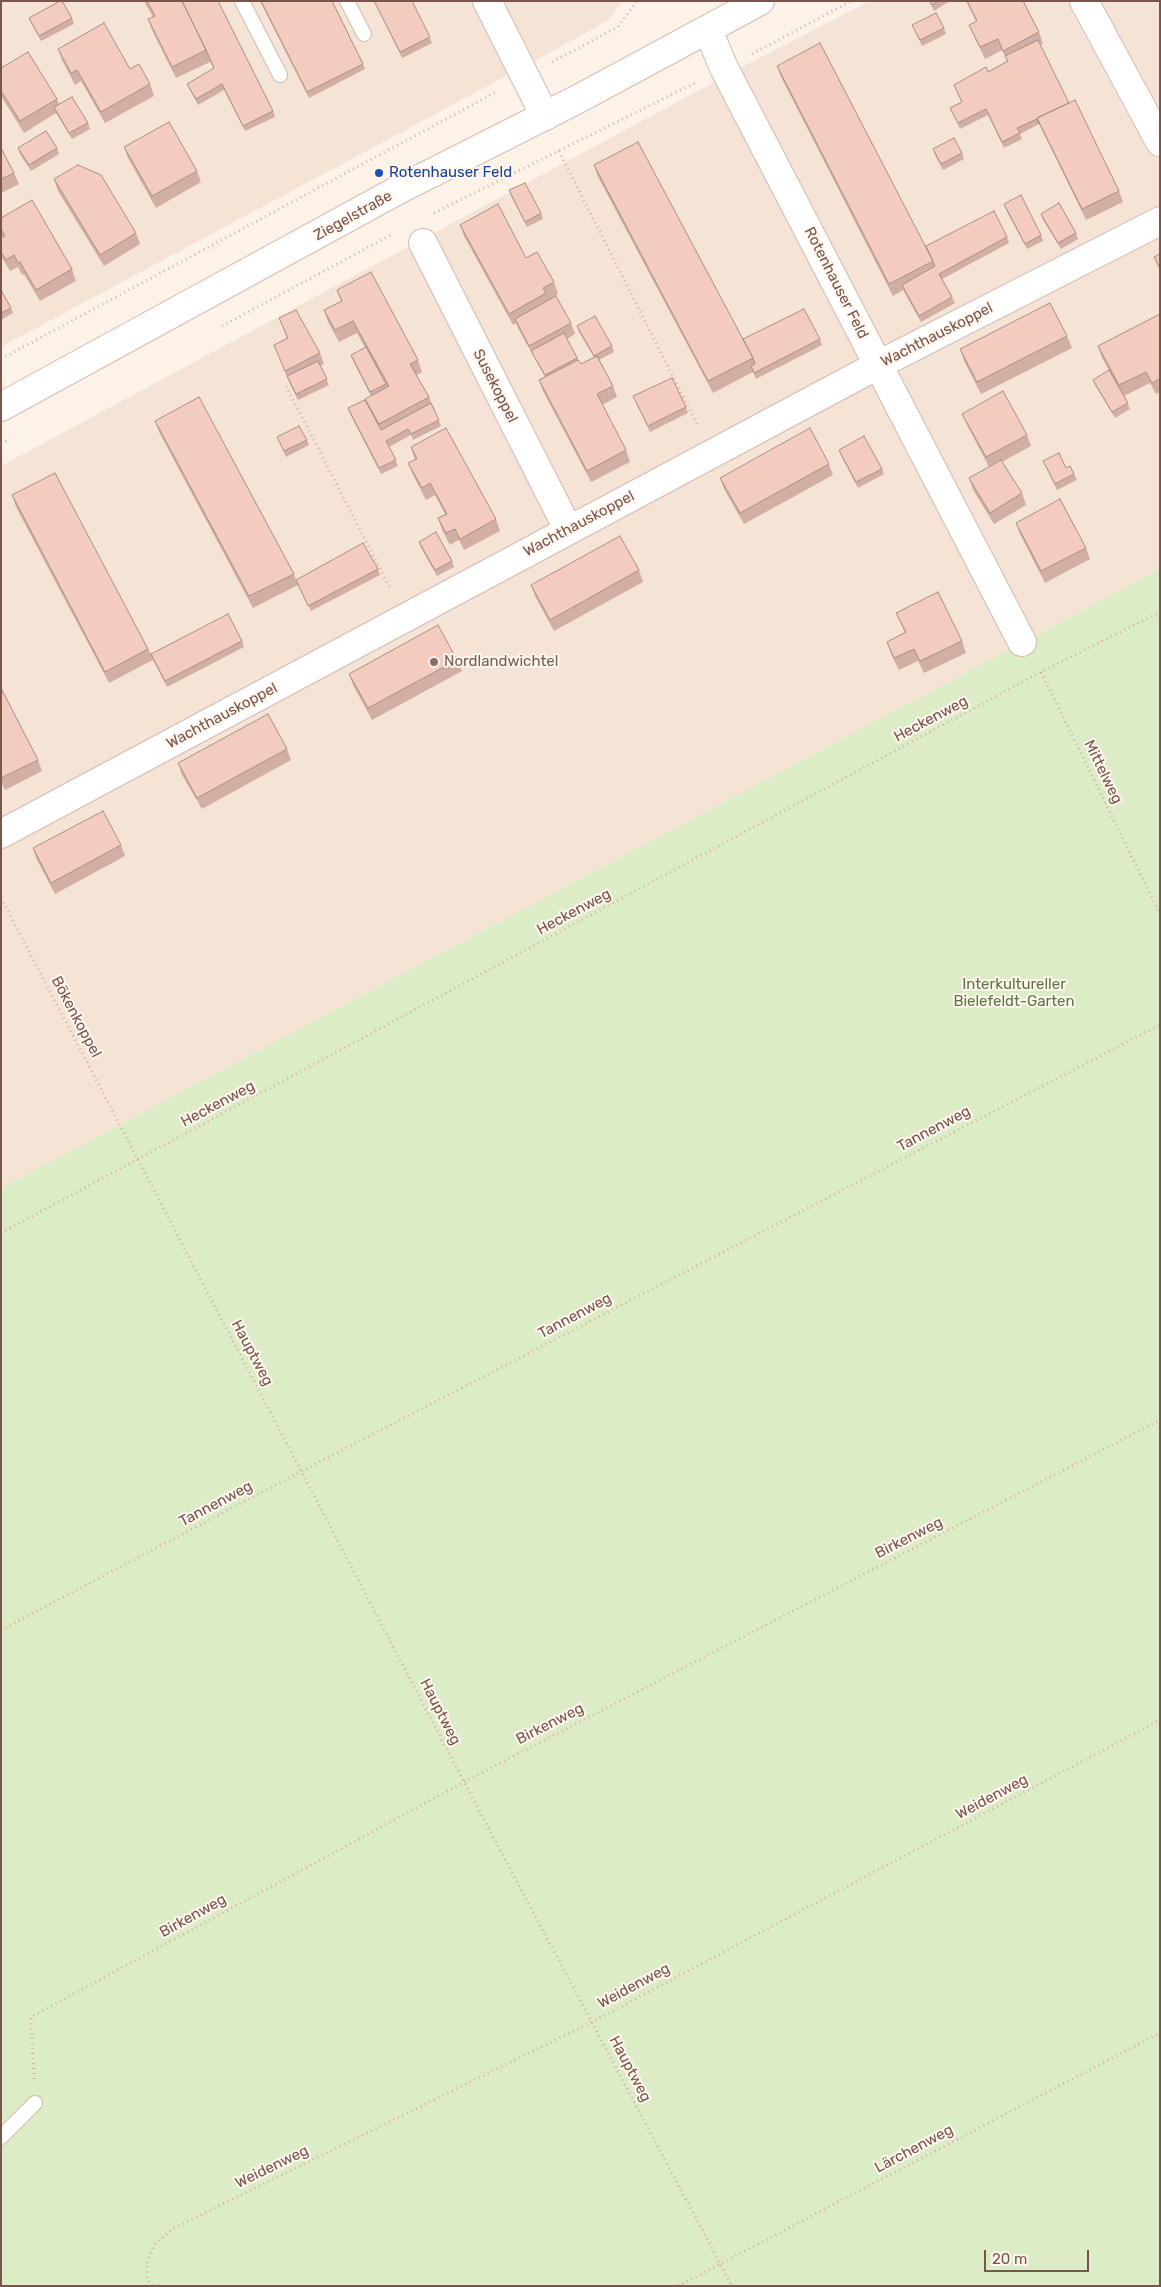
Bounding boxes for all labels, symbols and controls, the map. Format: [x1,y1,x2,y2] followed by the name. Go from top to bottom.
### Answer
[389,164,512,182] place label: Rotenhauser Feld
[373,167,385,179] marker: Rotenhauser Feld
[311,187,395,245] street label: Ziegelstraße
[800,224,872,342] street label: Rotenhauser Feld
[878,299,996,371] street label: Wachthauskoppel
[469,346,521,426] street label: Susekoppel
[520,487,638,561] street label: Wachthauskoppel
[444,653,558,671] place label: Nordlandwichtel
[428,656,440,668] marker: Nordlandwichtel
[163,679,281,753] street label: Wachthauskoppel
[891,692,971,746] street label: Heckenweg
[1080,737,1126,807] street label: Mittelweg
[534,885,614,939] street label: Heckenweg
[47,973,105,1061] street label: Bökenkoppel
[953,976,1075,1011] park label: Interkultureller Bielefeldt-Garten
[178,1077,258,1131] street label: Heckenweg
[894,1102,974,1156] street label: Tannenweg
[535,1289,615,1343] street label: Tannenweg
[227,1317,277,1389] street label: Hauptweg
[176,1477,256,1531] street label: Tannenweg
[872,1513,946,1563] street label: Birkenweg
[416,1676,464,1748] street label: Hauptweg
[513,1699,587,1749] street label: Birkenweg
[953,1770,1031,1824] street label: Weidenweg
[157,1890,229,1942] street label: Birkenweg
[595,1959,673,2013] street label: Weidenweg
[605,2033,655,2105] street label: Hauptweg
[872,2121,956,2177] street label: Lärchenweg
[232,2142,312,2192] street label: Weidenweg
[986,2240,1091,2272] scale bar
[992,2250,1027,2268] text: 20 m

